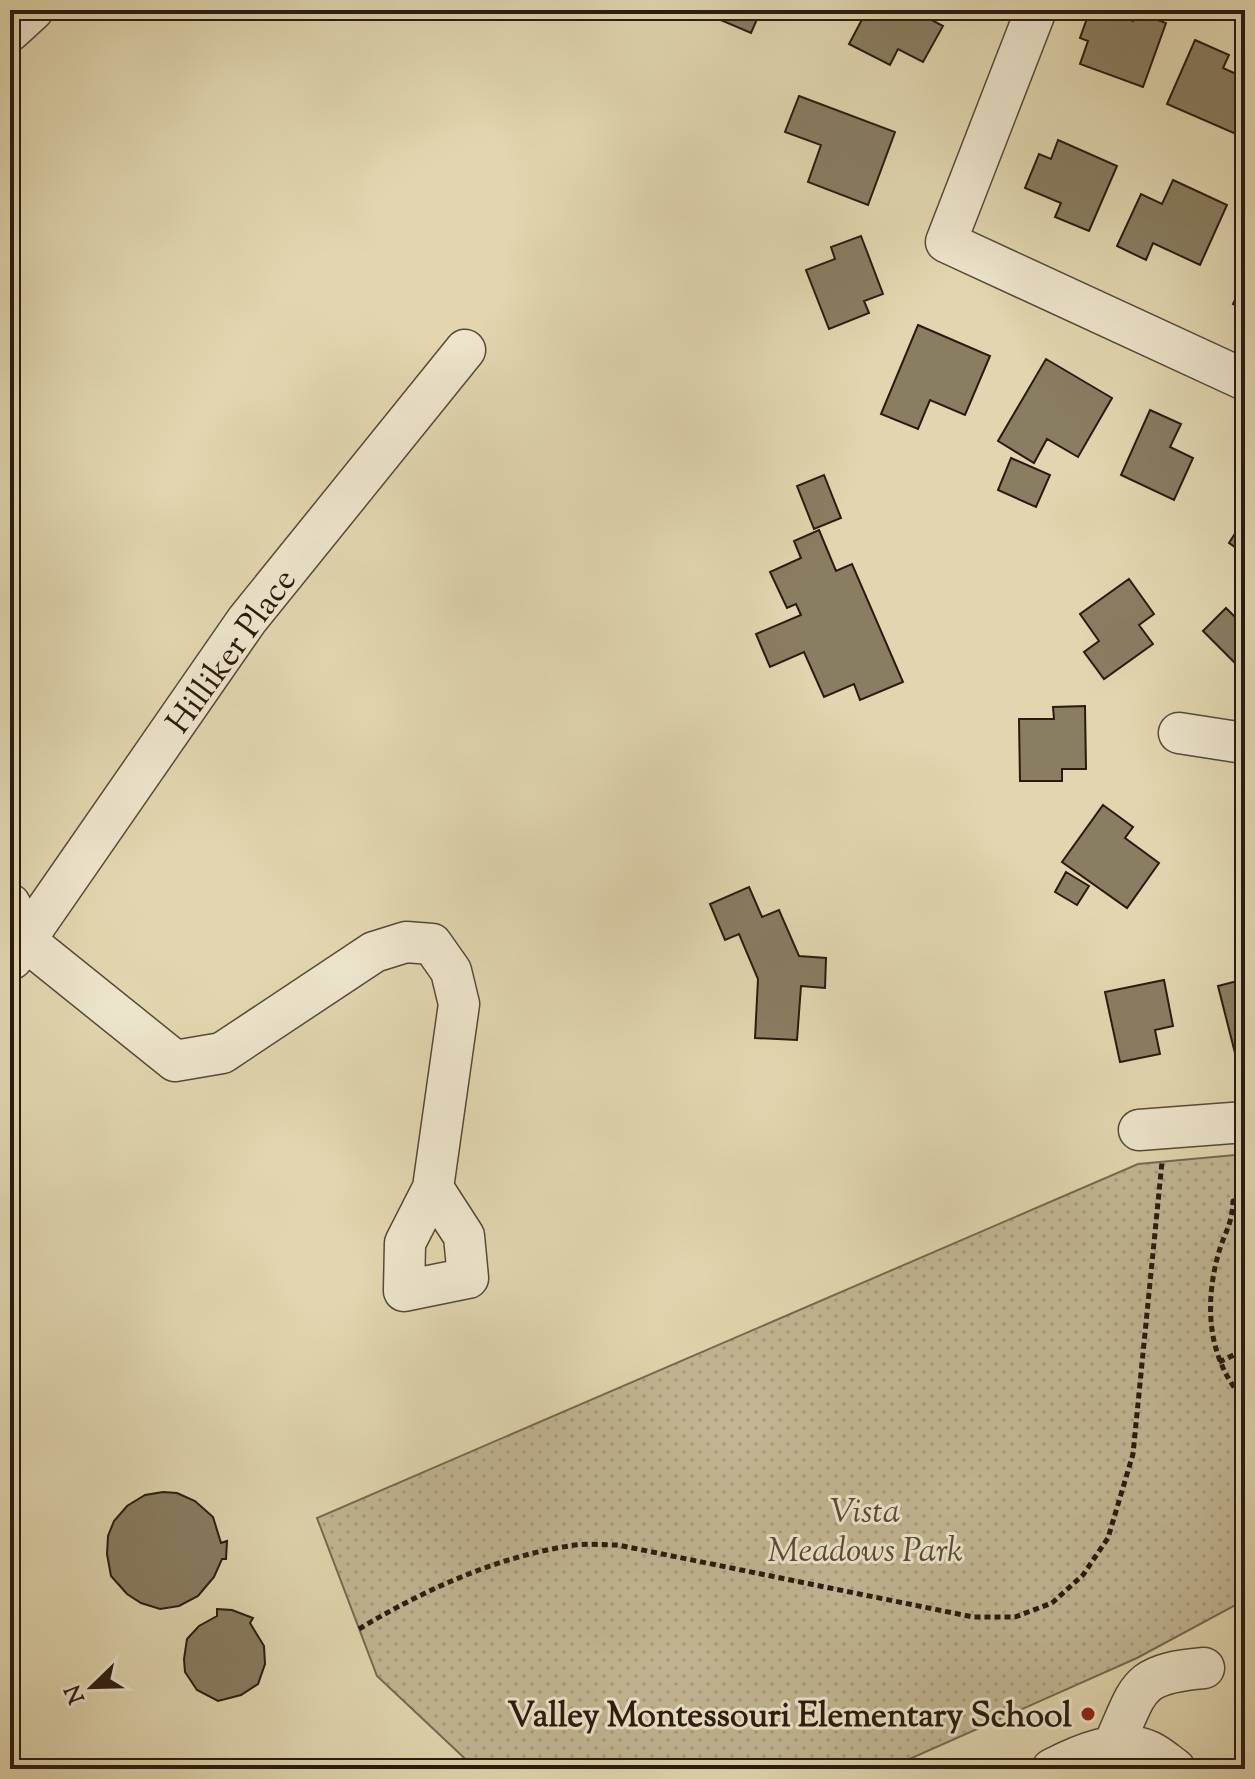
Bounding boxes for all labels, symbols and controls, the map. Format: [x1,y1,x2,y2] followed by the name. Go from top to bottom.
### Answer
[156,559,310,745] street label: Hilliker Place
[767,1489,963,1577] park label: Vista Meadows Park
[52,1647,132,1727] north arrow
[58,1679,95,1708] text: N
[507,1693,1073,1742] place label: Valley Montessouri Elementary School
[1079,1705,1097,1723] marker: Valley Montessouri Elementary School

